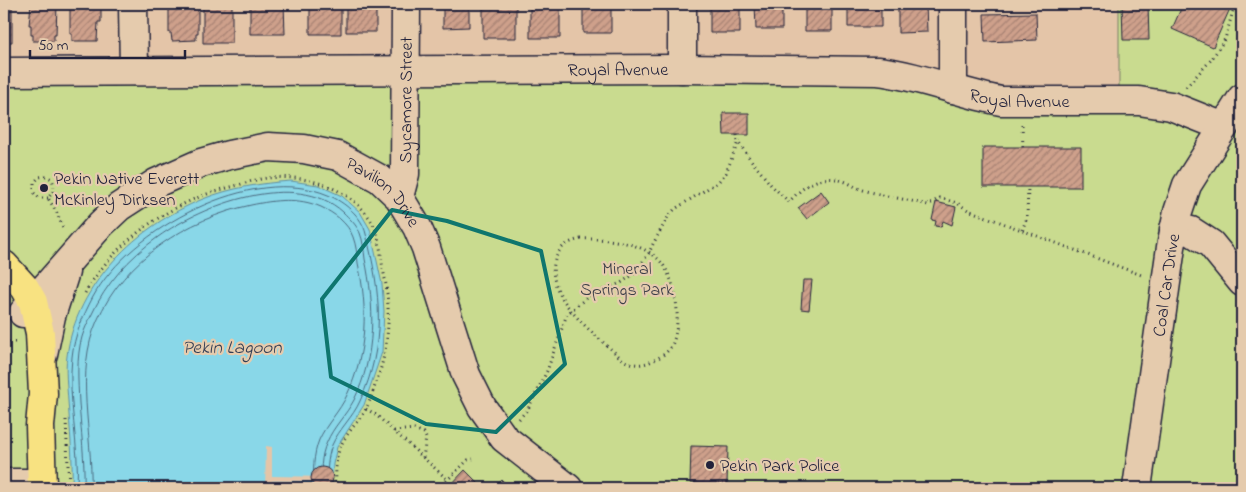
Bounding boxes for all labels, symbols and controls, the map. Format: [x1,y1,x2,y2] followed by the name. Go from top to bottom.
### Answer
[30,28,185,60] scale bar
[38,35,69,57] text: 50 m
[394,36,421,163] street label: Sycamore Street
[568,58,669,85] street label: Royal Avenue
[966,83,1070,116] street label: Royal Avenue
[340,152,426,234] street label: Pavilion Drive
[54,167,199,214] place label: Pekin Native Everett McKinley Dirksen
[38,182,50,194] marker: Pekin Native Everett McKinley Dirksen
[1147,231,1189,339] street label: Coal Car Drive
[580,257,674,305] park label: Mineral Springs Park
[182,335,282,363] water label: Pekin Lagoon
[720,454,840,480] place label: Pekin Park Police
[704,459,716,471] marker: Pekin Park Police

